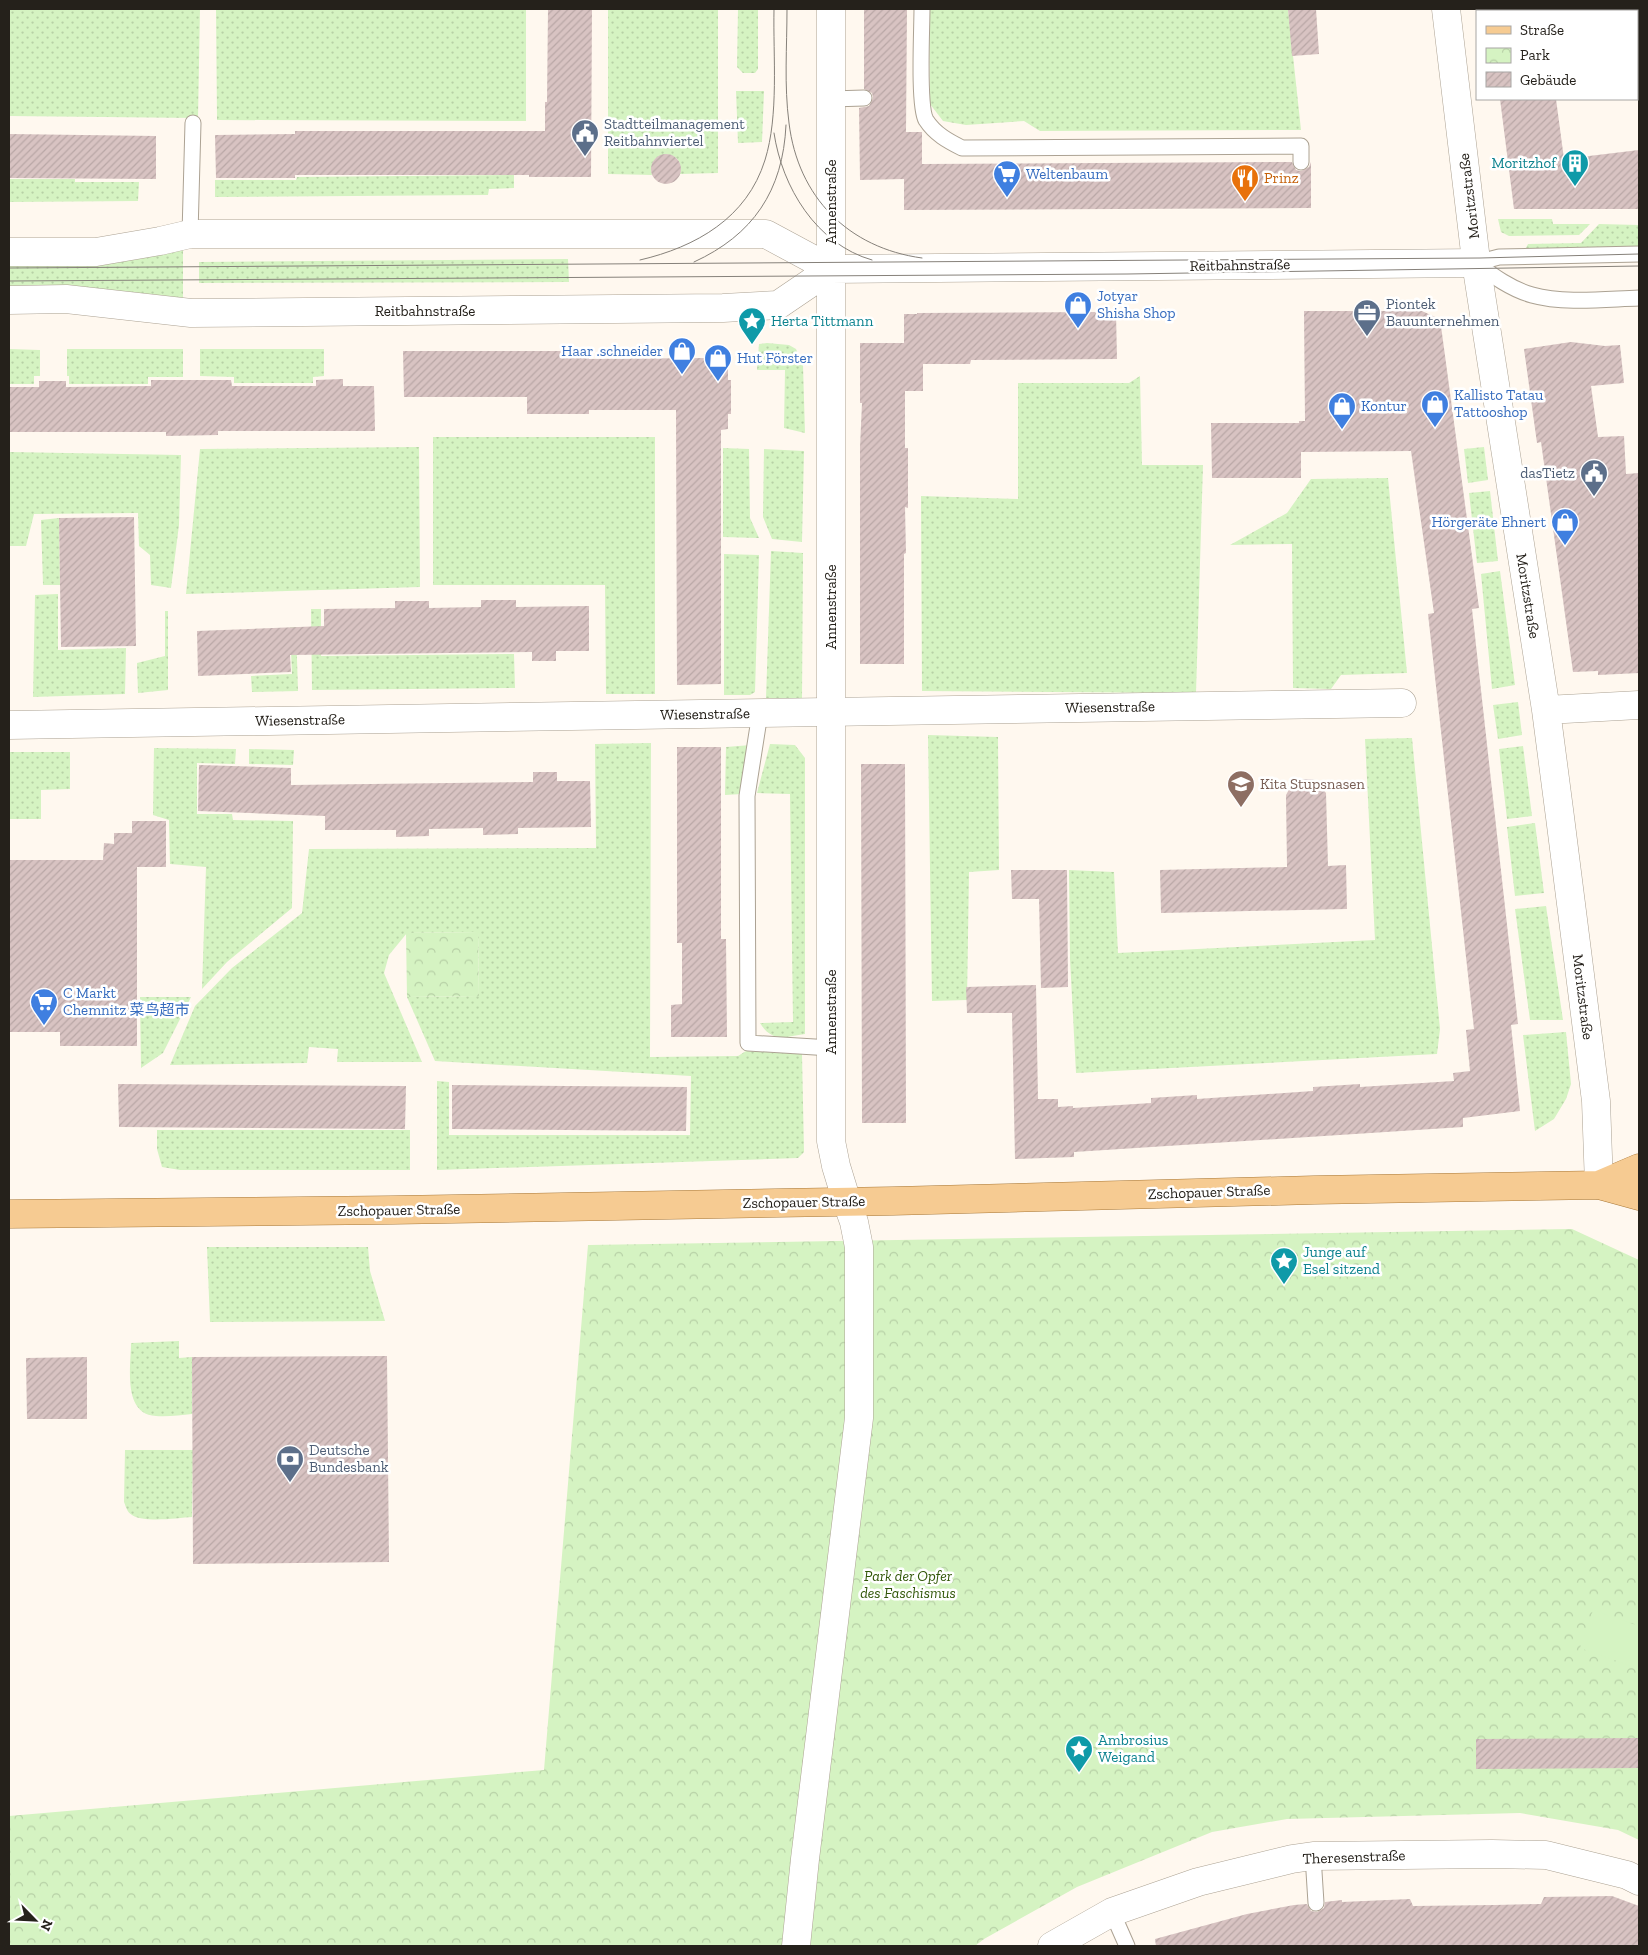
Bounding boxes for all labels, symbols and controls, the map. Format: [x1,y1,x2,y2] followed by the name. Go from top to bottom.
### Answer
[1476,10,1638,100] legend
[1520,21,1564,39] text: Straße
[1520,46,1550,64] text: Park
[1520,71,1576,89] text: Gebäude
[604,115,745,150] place label: Stadtteilmanagement Reitbahnviertel
[570,118,600,157] public building icon: Stadtteilmanagement Reitbahnviertel
[1560,148,1590,187] building icon: Moritzhof
[1455,152,1483,240] street label: Moritzstraße
[1492,154,1557,172] place label: Moritzhof
[822,159,840,245] street label: Annenstraße
[992,159,1022,198] supermarket icon: Weltenbaum
[1230,163,1260,202] restaurant icon: Prinz
[1026,165,1108,183] place label: Weltenbaum
[1264,169,1299,187] place label: Prinz
[1190,255,1290,275] street label: Reitbahnstraße
[1097,287,1176,322] place label: Jotyar Shisha Shop
[1063,290,1093,329] shop icon: Jotyar Shisha Shop
[1386,295,1500,330] place label: Piontek Bauunternehmen
[1352,298,1382,337] office icon: Piontek Bauunternehmen
[375,302,475,320] street label: Reitbahnstraße
[737,306,767,345] place icon: Herta Tittmann
[771,312,874,330] place label: Herta Tittmann
[667,336,697,375] shop icon: Haar .schneider
[561,342,663,360] place label: Haar .schneider
[703,343,733,382] shop icon: Hut Förster
[737,349,813,367] place label: Hut Förster
[1454,386,1544,421] place label: Kallisto Tatau Tattooshop
[1420,389,1450,428] shop icon: Kallisto Tatau Tattooshop
[1327,391,1357,430] shop icon: Kontur
[1361,397,1407,415] place label: Kontur
[1579,458,1609,497] public building icon: dasTietz
[1520,464,1575,482] place label: dasTietz
[1550,507,1580,546] shop icon: Hörgeräte Ehnert
[1431,513,1546,531] place label: Hörgeräte Ehnert
[1512,552,1544,640] street label: Moritzstraße
[822,564,840,650] street label: Annenstraße
[1065,697,1155,717] street label: Wiesenstraße
[660,704,750,724] street label: Wiesenstraße
[255,710,345,730] street label: Wiesenstraße
[1226,769,1256,808] school or university icon: Kita Stupsnasen
[1260,775,1365,793] place label: Kita Stupsnasen
[1569,953,1597,1041] street label: Moritzstraße
[822,969,840,1055] street label: Annenstraße
[63,984,190,1019] place label: C Markt Chemnitz 菜鸟超市
[29,987,59,1026] supermarket icon: C Markt Chemnitz 菜鸟超市
[1147,1181,1271,1203] street label: Zschopauer Straße
[743,1192,865,1212] street label: Zschopauer Straße
[338,1200,460,1220] street label: Zschopauer Straße
[1303,1243,1381,1278] place label: Junge auf Esel sitzend
[1269,1246,1299,1285] place icon: Junge auf Esel sitzend
[309,1441,389,1476] place label: Deutsche Bundesbank
[275,1444,305,1483] bank icon: Deutsche Bundesbank
[860,1567,956,1602] park label: Park der Opfer des Faschismus
[1098,1731,1168,1766] place label: Ambrosius Weigand
[1064,1734,1094,1773] place icon: Ambrosius Weigand
[1302,1846,1406,1868] street label: Theresenstraße
[10,1895,60,1945] north arrow
[36,1917,56,1934] text: N

